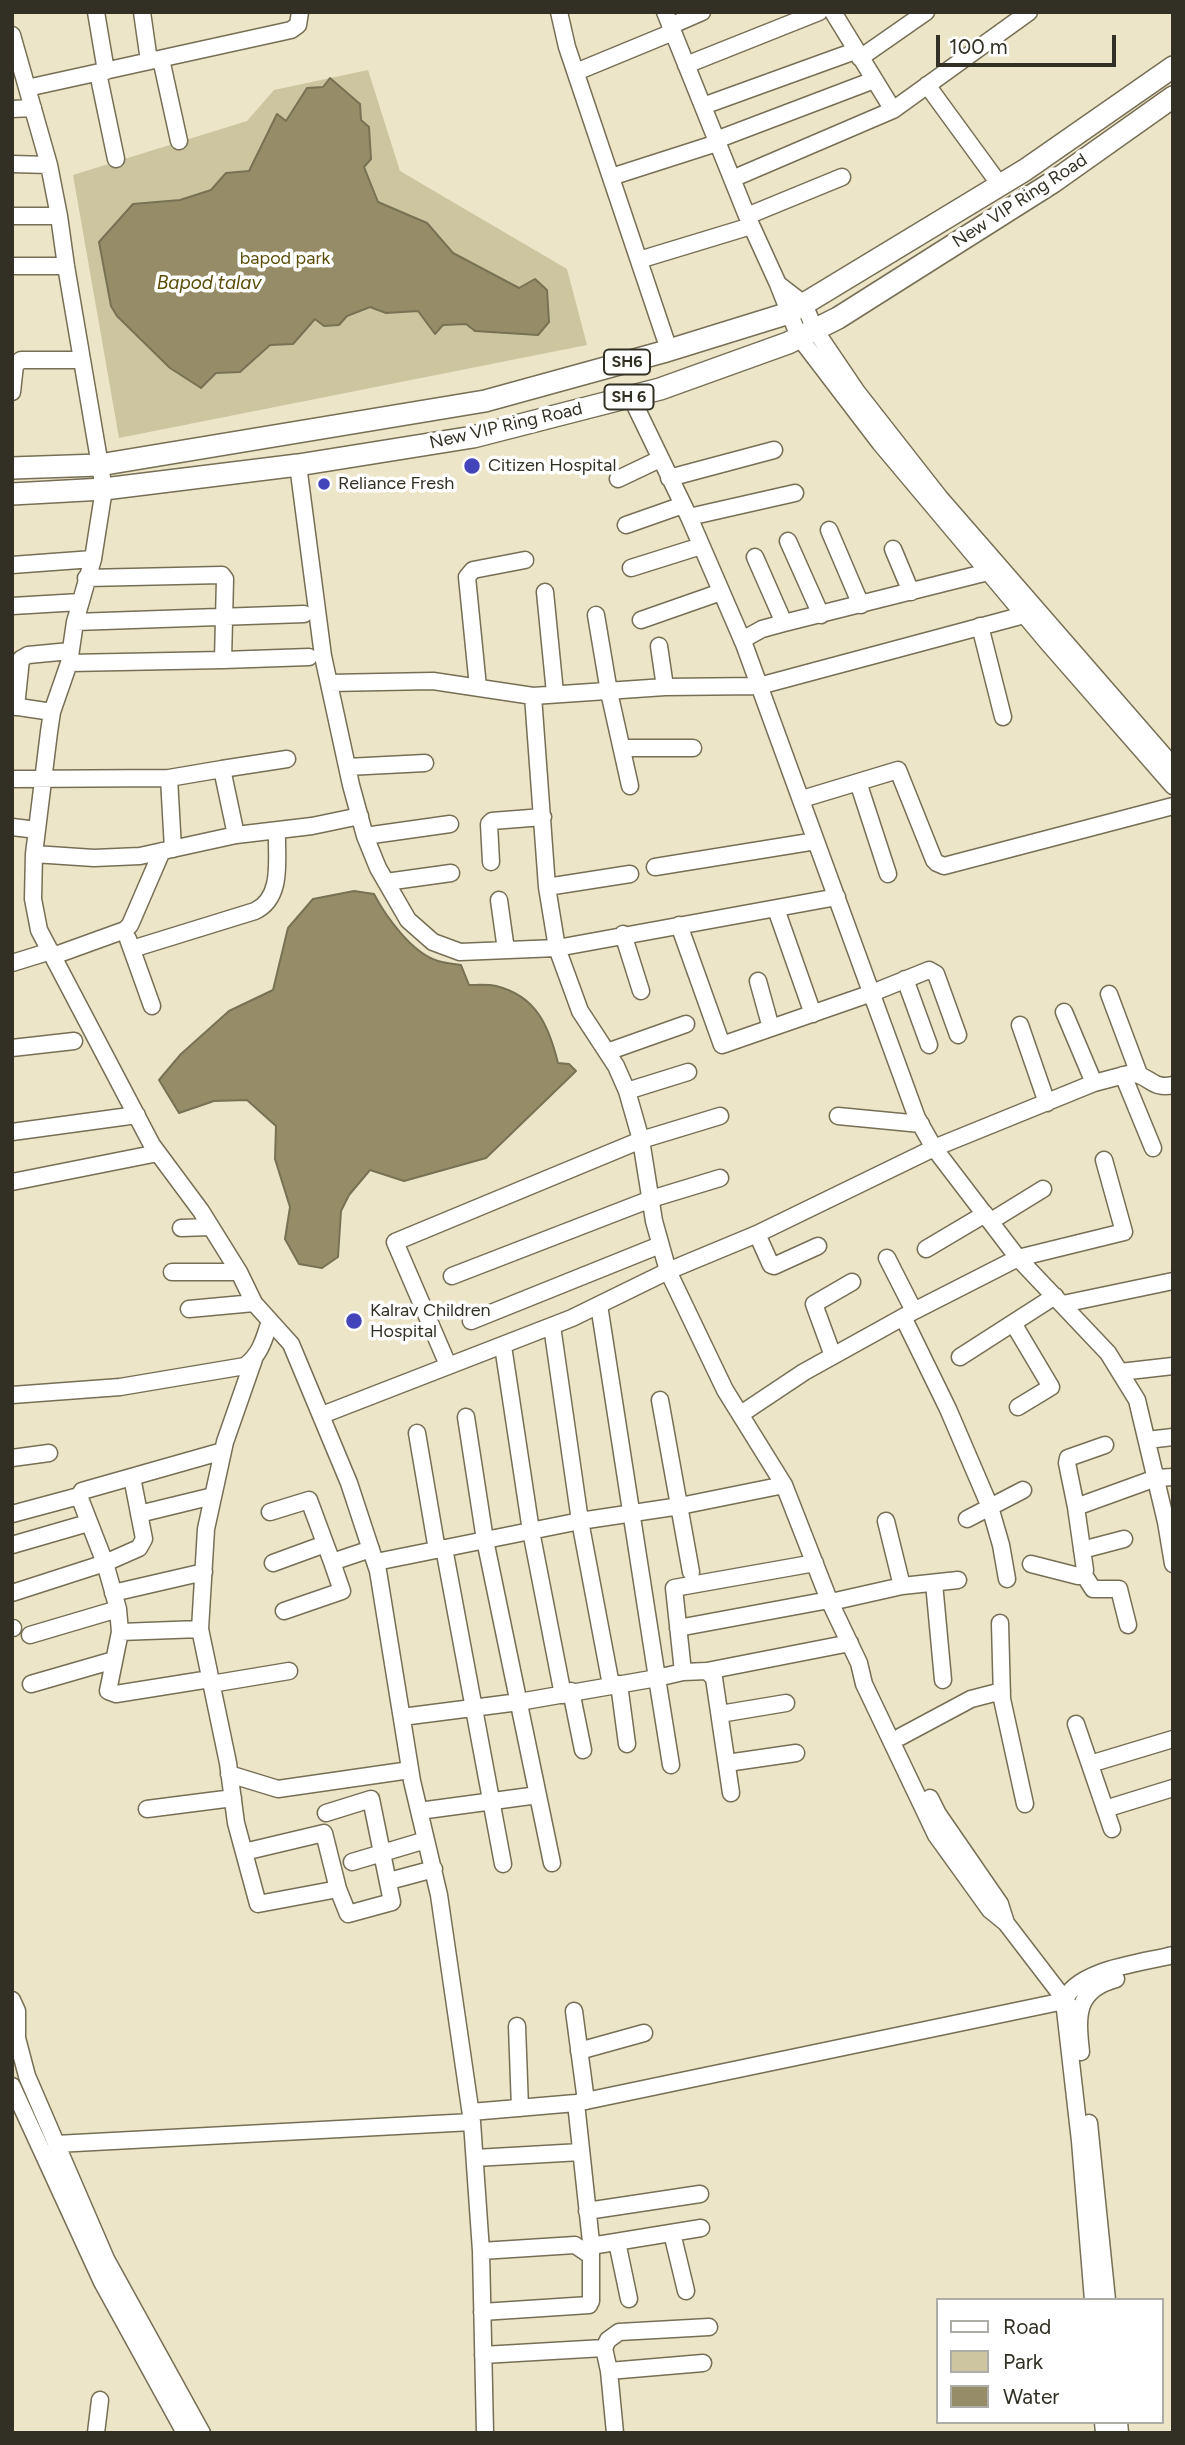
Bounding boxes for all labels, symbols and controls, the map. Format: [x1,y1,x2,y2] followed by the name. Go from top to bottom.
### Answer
[940,21,1120,65] scale bar
[949,34,1008,59] text: 100 m
[949,149,1091,253] street label: New VIP Ring Road
[240,248,330,270] park label: bapod park
[157,272,261,294] water label: Bapod talav
[604,350,650,374] road number: SH6
[604,384,654,410] road number: SH 6
[427,398,585,454] street label: New VIP Ring Road
[488,455,616,477] place label: Citizen Hospital
[462,456,482,476] marker: Citizen Hospital
[338,473,454,495] place label: Reliance Fresh
[316,476,332,492] marker: Reliance Fresh
[370,1300,491,1342] place label: Kalrav Children Hospital
[344,1311,364,1331] marker: Kalrav Children Hospital
[936,2298,1164,2424] legend
[1003,2314,1051,2339] text: Road
[1003,2349,1043,2374] text: Park
[1003,2384,1059,2409] text: Water

